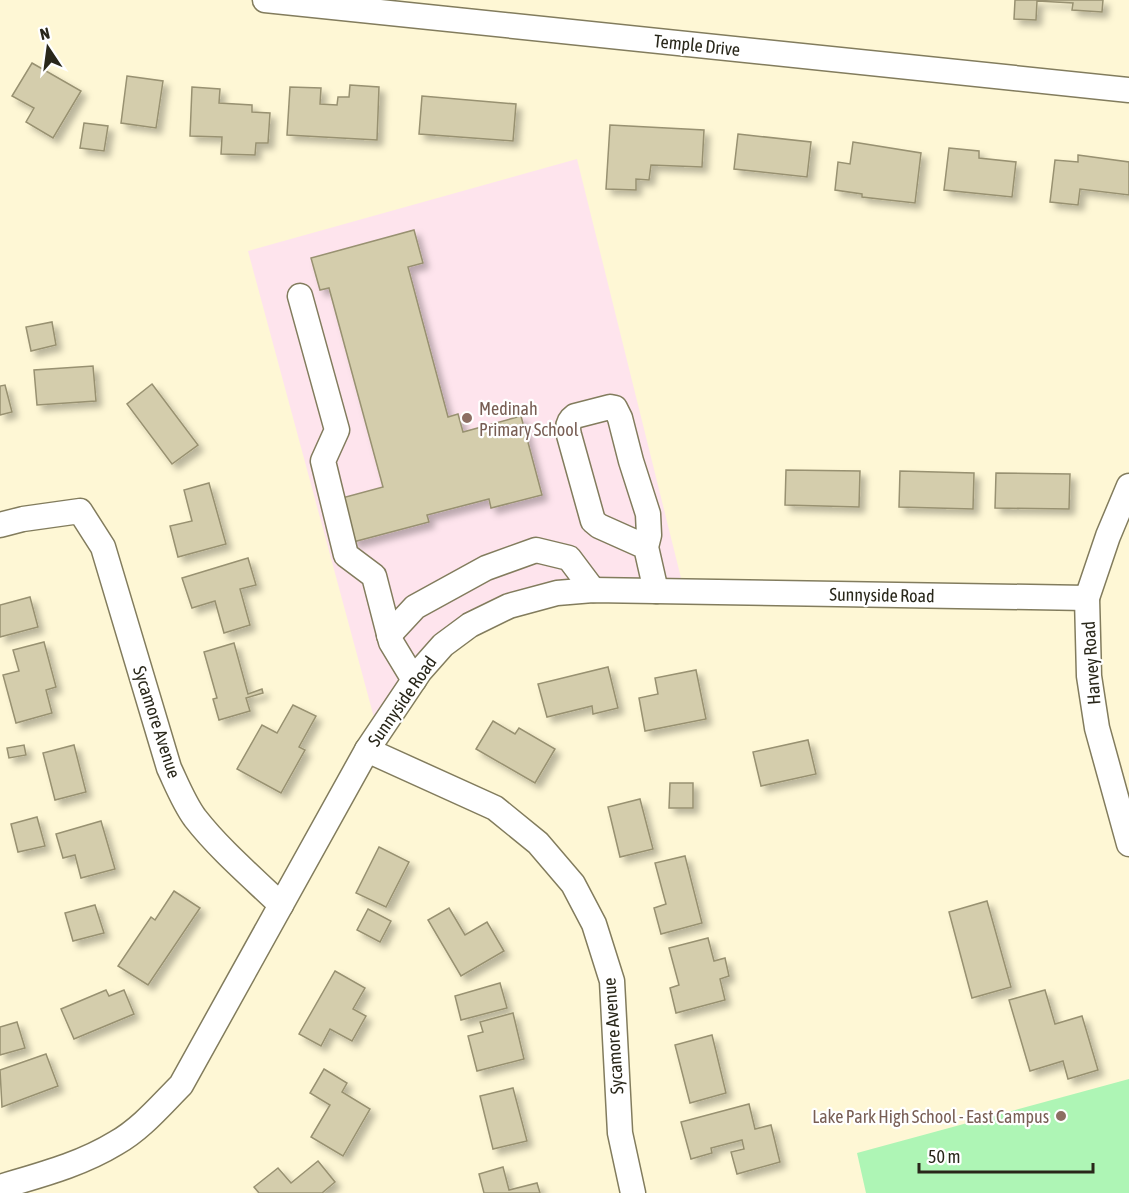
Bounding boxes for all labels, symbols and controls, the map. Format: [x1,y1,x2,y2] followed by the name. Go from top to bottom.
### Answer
[18,18,78,78] north arrow
[38,24,51,43] text: N
[653,30,741,60] street label: Temple Drive
[479,398,579,440] place label: Medinah Primary School
[460,411,474,425] marker: Medinah Primary School
[829,584,935,606] street label: Sunnyside Road
[1078,621,1104,705] street label: Harvey Road
[363,652,441,750] street label: Sunnyside Road
[129,663,185,781] street label: Sycamore Avenue
[598,977,628,1095] street label: Sycamore Avenue
[812,1106,1049,1127] place label: Lake Park High School - East Campus
[1054,1109,1068,1123] marker: Lake Park High School - East Campus
[919,1136,1093,1174] scale bar
[928,1146,960,1167] text: 50 m

